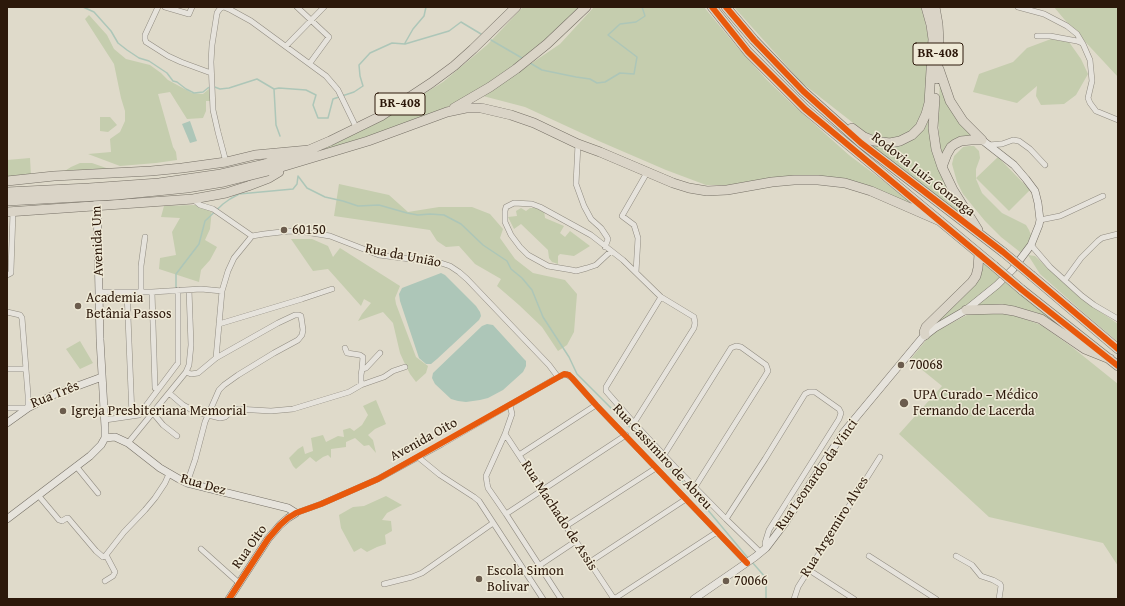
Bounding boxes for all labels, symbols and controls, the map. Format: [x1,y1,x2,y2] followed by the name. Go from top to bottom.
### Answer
[913,43,963,65] road number: BR-408
[375,93,425,115] road number: BR-408
[868,129,978,221] street label: Rodovia Luiz Gonzaga
[88,205,108,277] street label: Avenida Um
[292,222,326,238] place label: 60150
[279,225,289,235] marker: 60150
[363,240,443,272] street label: Rua da União
[86,290,172,322] place label: Academia Betânia Passos
[73,301,83,311] marker: Academia Betânia Passos
[909,357,943,373] place label: 70068
[896,360,906,370] marker: 70068
[28,378,82,412] street label: Rua Três
[913,387,1038,420] place label: UPA Curado – Médico Fernando de Lacerda
[898,397,910,409] marker: UPA Curado – Médico Fernando de Lacerda
[609,401,715,513] street label: Rua Cassimiro de Abreu
[71,403,247,419] place label: Igreja Presbiteriana Memorial
[58,406,68,416] marker: Igreja Presbiteriana Memorial
[387,415,461,465] street label: Avenida Oito
[772,416,862,534] street label: Rua Leonardo da Vinci
[517,458,601,574] street label: Rua Machado de Assis
[178,471,228,499] street label: Rua Dez
[797,474,873,580] street label: Rua Argemiro Alves
[229,522,271,572] street label: Rua Oito
[487,563,564,596] place label: Escola Simon Bolivar
[734,573,768,589] place label: 70066
[474,574,484,584] marker: Escola Simon Bolivar
[721,576,731,586] marker: 70066

